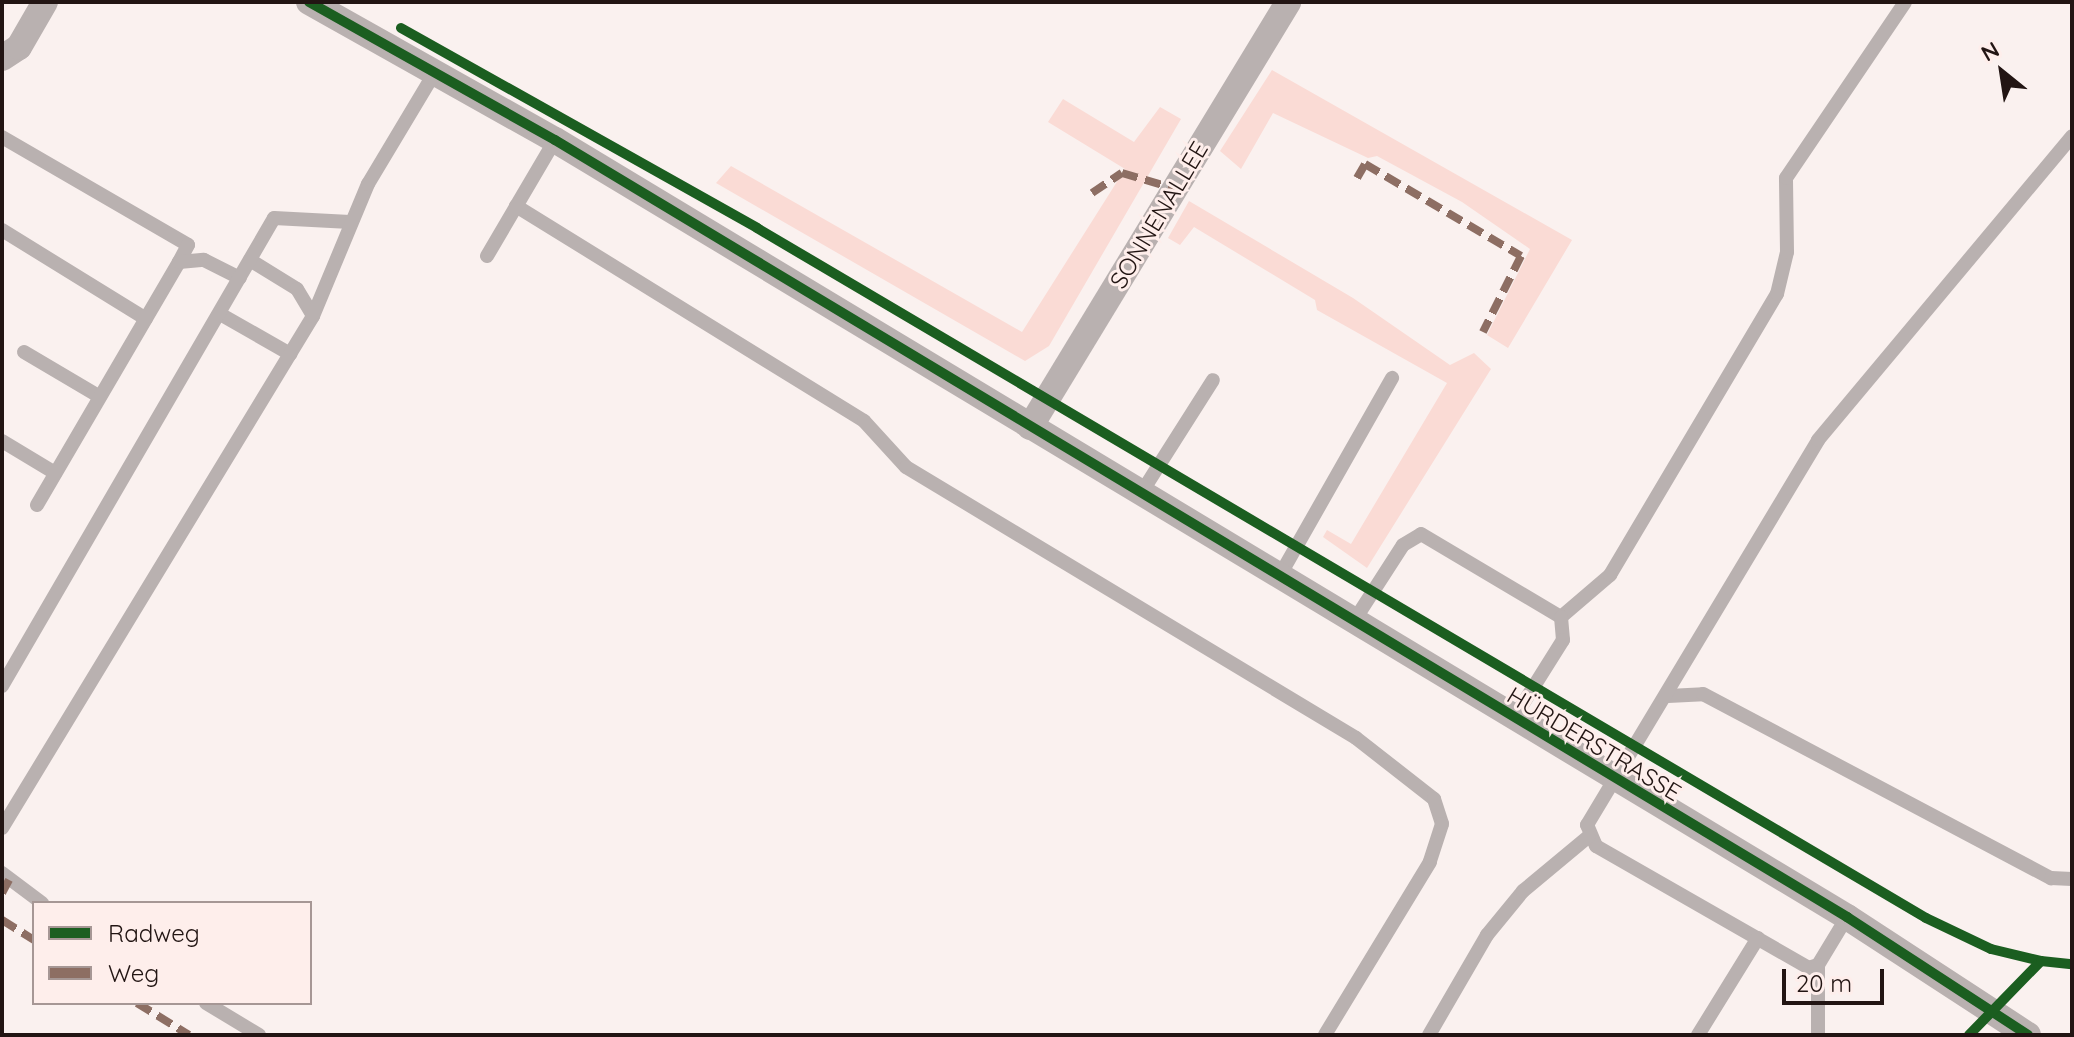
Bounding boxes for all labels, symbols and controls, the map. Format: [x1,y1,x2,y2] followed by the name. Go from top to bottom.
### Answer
[1962,32,2042,112] north arrow
[1976,35,2004,67] text: N
[1104,136,1214,294] street label: SONNENALLEE
[1502,681,1686,807] street label: HÜRDERSTRASSE
[32,901,312,1005] legend
[108,918,200,948] text: Radweg
[1786,953,1888,1003] scale bar
[108,958,159,988] text: Weg
[1796,968,1852,998] text: 20 m

